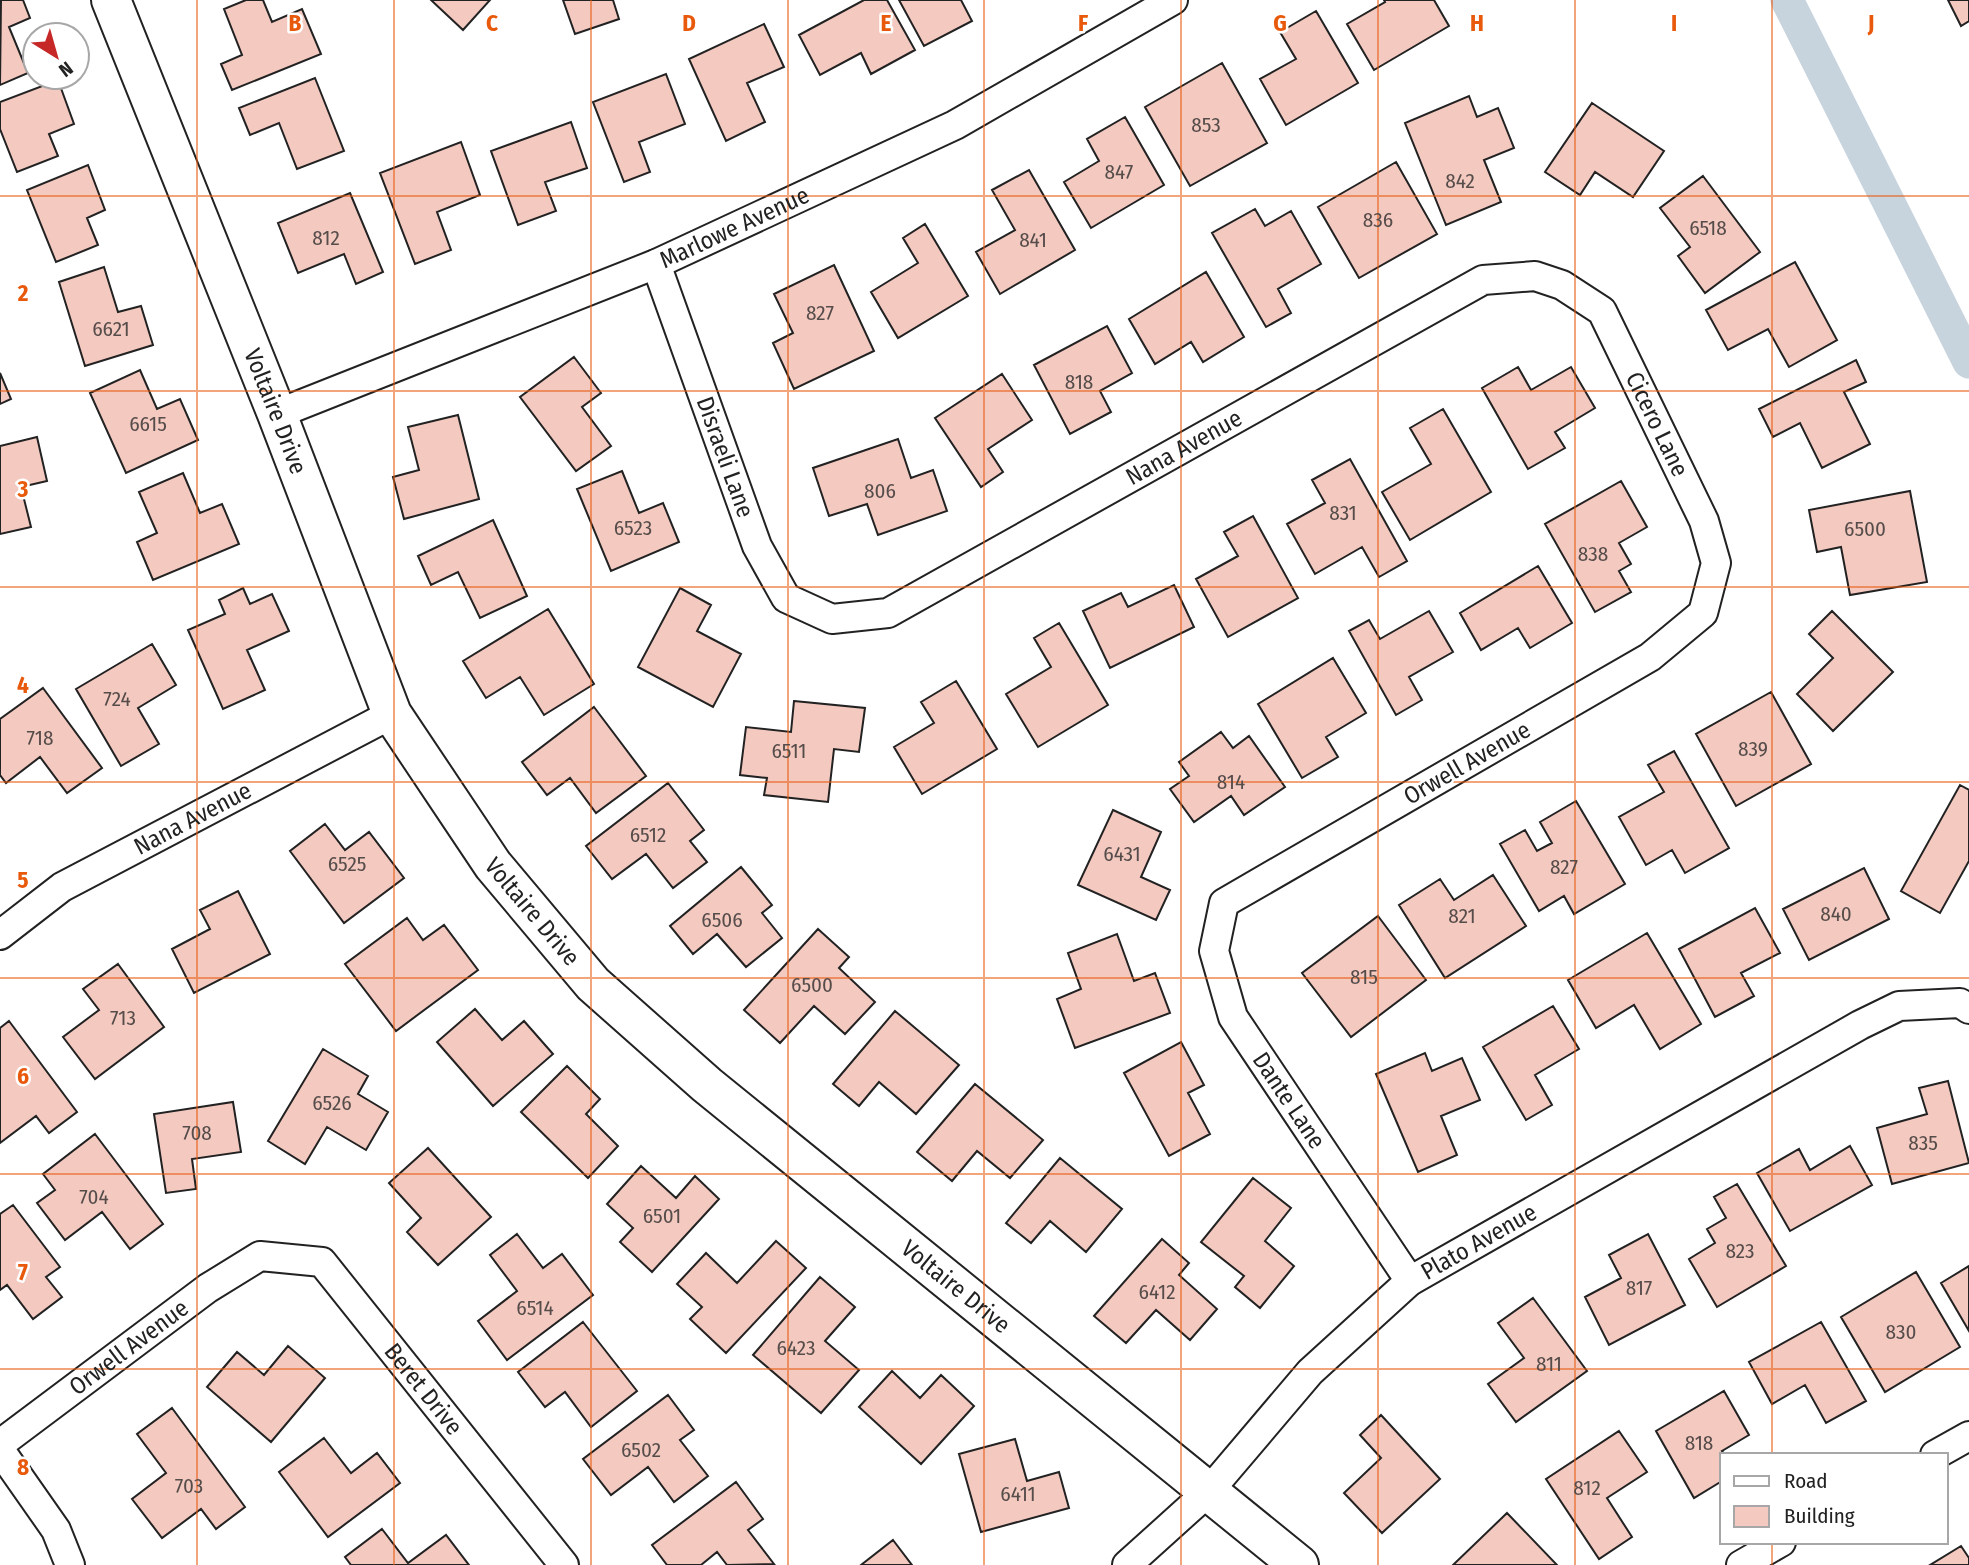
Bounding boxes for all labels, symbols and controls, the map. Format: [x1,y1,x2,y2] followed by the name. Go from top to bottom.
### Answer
[289,9,302,37] text: B
[486,9,498,37] text: C
[682,9,696,37] text: D
[881,9,892,37] text: E
[1078,9,1088,37] text: F
[1273,9,1287,37] text: G
[1470,9,1484,37] text: H
[1671,9,1677,37] text: I
[1867,9,1874,37] text: J
[21,21,91,91] north arrow
[54,57,77,82] text: N
[1191,112,1221,138] house number: 853
[1105,159,1133,185] house number: 847
[1445,168,1475,194] house number: 842
[655,181,813,274] street label: Marlowe Avenue
[1363,207,1393,233] house number: 836
[1689,215,1727,241] house number: 6518
[312,225,340,251] house number: 812
[1019,227,1047,253] house number: 841
[17,279,29,307] text: 2
[806,300,834,326] house number: 827
[92,316,130,342] house number: 6621
[238,345,313,478] street label: Voltaire Drive
[1620,367,1694,481] street label: Cicero Lane
[1065,369,1093,395] house number: 818
[691,393,760,521] street label: Disraeli Lane
[1121,404,1247,491] street label: Nana Avenue
[129,411,167,437] house number: 6615
[17,475,29,503] text: 3
[864,478,896,504] house number: 806
[1329,500,1357,526] house number: 831
[614,515,652,541] house number: 6523
[1844,516,1886,542] house number: 6500
[1578,541,1608,567] house number: 838
[17,671,29,699] text: 4
[103,686,131,712] house number: 724
[1399,716,1535,810] street label: Orwell Avenue
[27,725,53,751] house number: 718
[1738,736,1768,762] house number: 839
[771,738,807,764] house number: 6511
[1217,769,1245,795] house number: 814
[129,776,256,861] street label: Nana Avenue
[630,822,666,848] house number: 6512
[1103,841,1141,867] house number: 6431
[328,851,366,877] house number: 6525
[479,852,585,971] street label: Voltaire Drive
[1550,854,1578,880] house number: 827
[17,866,29,894] text: 5
[1820,901,1852,927] house number: 840
[1448,903,1476,929] house number: 821
[701,907,743,933] house number: 6506
[1350,964,1378,990] house number: 815
[791,972,833,998] house number: 6500
[110,1005,136,1031] house number: 713
[1247,1047,1331,1154] street label: Dante Lane
[17,1062,29,1090] text: 6
[312,1090,352,1116] house number: 6526
[182,1120,212,1146] house number: 708
[1908,1130,1938,1156] house number: 835
[79,1184,109,1210] house number: 704
[1416,1198,1542,1286] street label: Plato Avenue
[643,1203,681,1229] house number: 6501
[896,1234,1016,1339] street label: Voltaire Drive
[1725,1238,1755,1264] house number: 823
[18,1258,28,1286] text: 7
[1626,1275,1652,1301] house number: 817
[1139,1279,1175,1305] house number: 6412
[64,1294,194,1401] street label: Orwell Avenue
[516,1295,554,1321] house number: 6514
[1886,1319,1916,1345] house number: 830
[777,1335,816,1361] house number: 6423
[379,1338,468,1440] street label: Beret Drive
[1536,1351,1562,1377] house number: 811
[1685,1430,1713,1456] house number: 818
[621,1437,661,1463] house number: 6502
[17,1453,29,1481] text: 8
[1720,1453,1948,1544] legend
[1784,1468,1828,1494] text: Road
[175,1473,203,1499] house number: 703
[1573,1475,1601,1501] house number: 812
[1000,1481,1036,1507] house number: 6411
[1784,1503,1855,1529] text: Building

